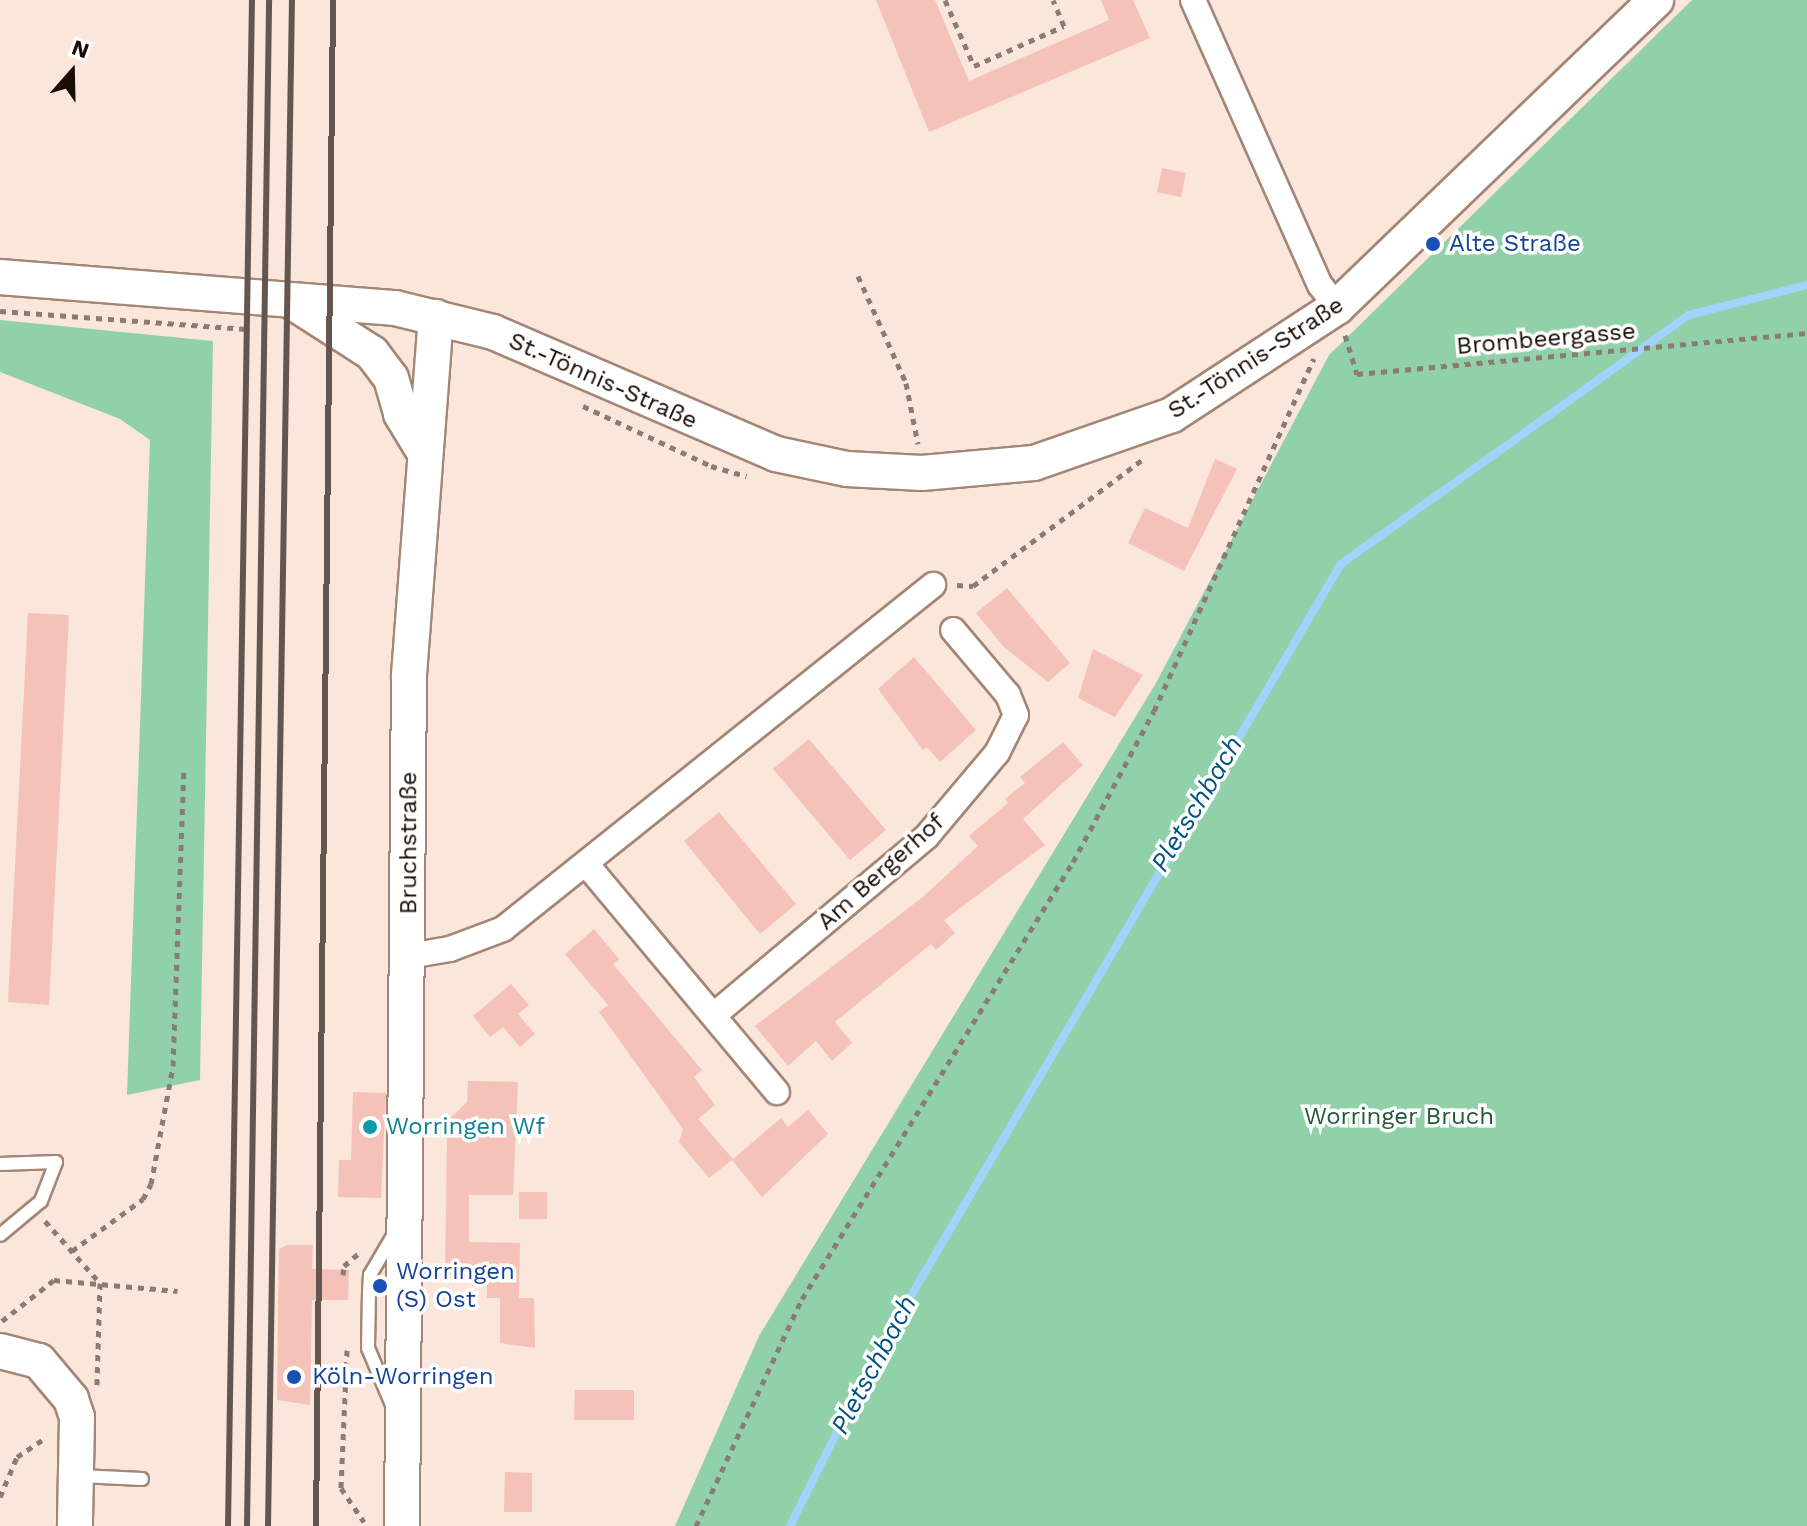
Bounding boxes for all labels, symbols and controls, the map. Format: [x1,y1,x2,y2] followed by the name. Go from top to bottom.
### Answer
[32,32,112,112] north arrow
[68,34,92,64] text: N
[1449,230,1581,258] place label: Alte Straße
[1424,235,1442,253] marker: Alte Straße
[1163,291,1349,425] street label: St.-Tönnis-Straße
[1455,317,1637,361] street label: Brombeergasse
[504,326,702,436] street label: St.-Tönnis-Straße
[1144,731,1250,877] water label: Pletschbach
[395,772,423,914] street label: Bruchstraße
[812,808,950,936] street label: Am Bergerhof
[1304,1103,1494,1131] park label: Worringer Bruch
[386,1113,546,1141] place label: Worringen Wf
[361,1118,379,1136] marker: Worringen Wf
[396,1258,515,1314] place label: Worringen (S) Ost
[371,1277,389,1295] marker: Worringen (S) Ost
[824,1290,924,1440] water label: Pletschbach
[312,1363,494,1391] place label: Köln-Worringen
[283,1366,305,1388] marker: Köln-Worringen

